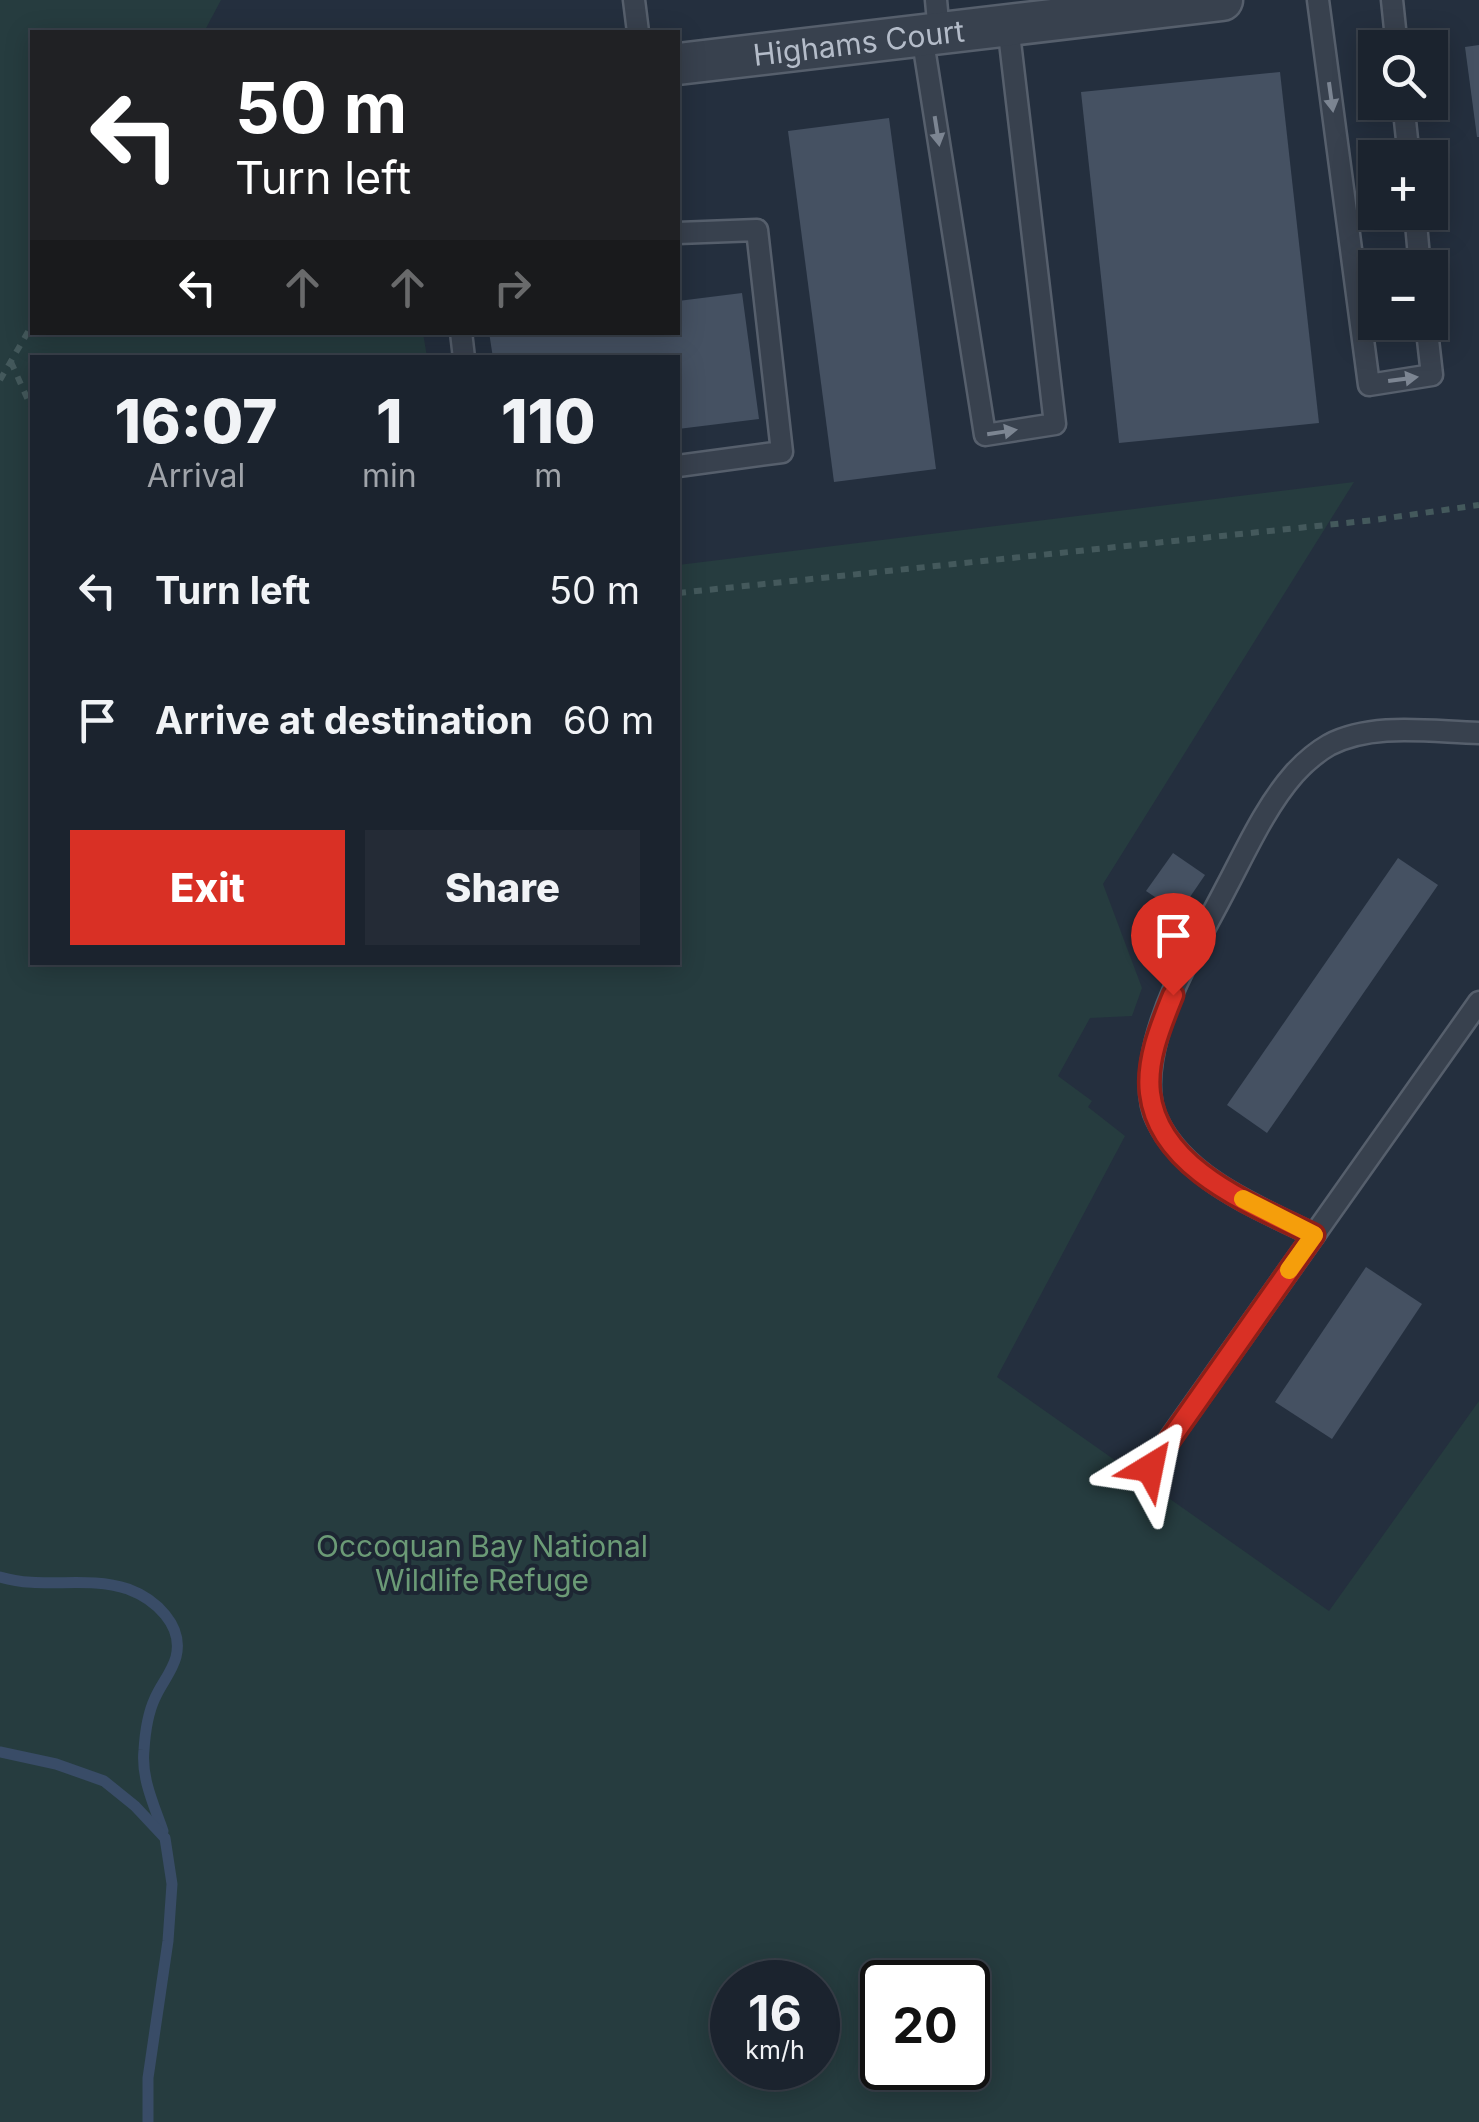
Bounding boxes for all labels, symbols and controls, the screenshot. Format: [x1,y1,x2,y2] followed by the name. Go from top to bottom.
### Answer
[751,12,967,73] street label: Highams Court
[1358,30,1448,340] map controls
[1358,30,1448,120] button: search
[235,65,407,150] text: 50 m
[70,70,200,200] icon: left
[1323,81,1339,113] one-way arrow
[930,116,945,148] one-way arrow
[1358,140,1448,230] button: +
[235,150,411,205] text: Turn left
[1358,250,1448,340] button: −
[170,260,225,315] icon: left
[275,260,330,315] icon: ahead
[380,260,435,315] icon: ahead
[485,260,540,315] icon: right
[1388,371,1419,387] one-way arrow
[114,385,277,457] text: 16:07
[376,385,402,457] text: 1
[501,385,596,457] text: 110
[987,424,1018,439] one-way arrow
[147,456,245,495] text: Arrival
[362,456,417,495] text: min
[534,456,562,495] text: m
[70,563,125,618] icon: left
[155,567,310,613] text: Turn left
[549,567,640,613] text: 50 m
[70,693,125,748] icon: arrive
[155,697,533,743] text: Arrive at destination
[563,697,654,743] text: 60 m
[70,830,345,945] button: Exit
[365,830,640,945] button: Share
[1131,893,1216,996] pin
[1146,908,1201,963] icon: arrive
[1098,1416,1202,1520] position arrow
[316,1528,648,1598] park label: Occoquan Bay National Wildlife Refuge
[860,1960,990,2090] speed limit sign: 20
[748,1983,802,2043] text: 16
[745,2035,805,2065] text: km/h

